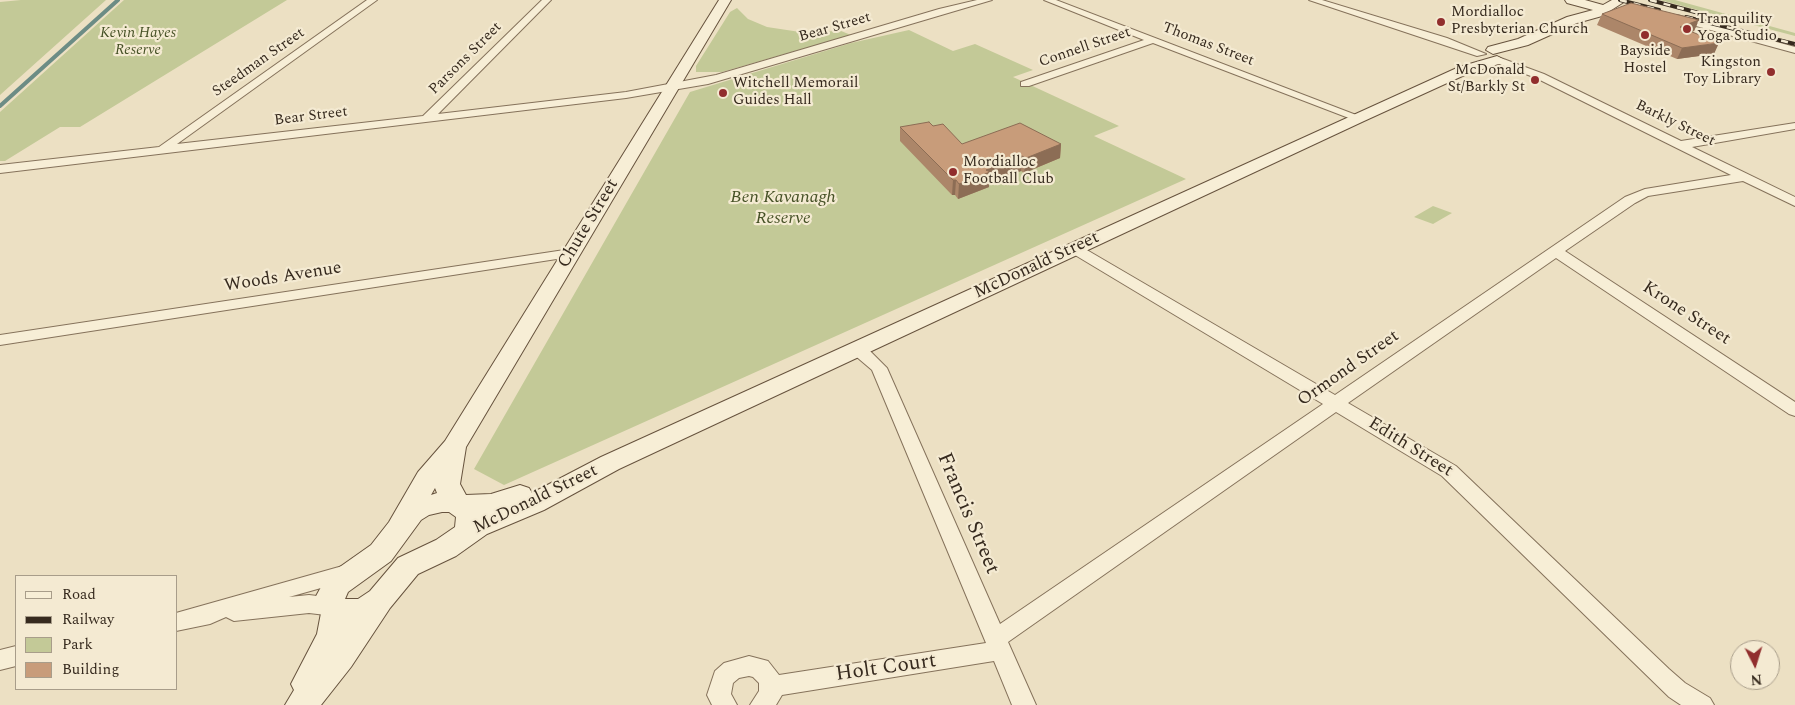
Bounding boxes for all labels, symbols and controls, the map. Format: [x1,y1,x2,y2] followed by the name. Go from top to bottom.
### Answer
[1451,4,1589,39] place label: Mordialloc Presbyterian Church
[797,9,873,47] street label: Bear Street
[1697,11,1777,46] place label: Tranquility Yoga Studio
[1435,16,1447,28] marker: Mordialloc Presbyterian Church
[426,19,506,99] street label: Parsons Street
[1160,19,1256,71] street label: Thomas Street
[1681,23,1693,35] marker: Tranquility Yoga Studio
[1037,24,1133,72] street label: Connell Street
[100,25,176,60] park label: Kevin Hayes Reserve
[209,25,309,101] street label: Steedman Street
[1639,29,1651,41] marker: Bayside Hostel
[1619,43,1671,78] place label: Bayside Hostel
[1683,54,1761,89] place label: Kingston Toy Library
[1448,62,1525,97] place label: McDonald St/Barkly St
[1765,66,1777,78] marker: Kingston Toy Library
[1529,74,1541,86] marker: McDonald St/Barkly St
[733,75,859,110] place label: Witchell Memorail Guides Hall
[717,87,729,99] marker: Witchell Memorail Guides Hall
[1632,97,1718,151] street label: Barkly Street
[273,104,349,130] street label: Bear Street
[963,154,1054,189] place label: Mordialloc Football Club
[947,166,959,178] marker: Mordialloc Football Club
[554,175,624,273] street label: Chute Street
[730,187,836,230] park label: Ben Kavanagh Reserve
[971,228,1103,304] street label: McDonald Street
[223,258,343,298] street label: Woods Avenue
[1638,278,1734,350] street label: Krone Street
[1294,326,1404,412] street label: Ormond Street
[1364,413,1456,483] street label: Edith Street
[930,450,1004,578] street label: Francis Street
[470,461,602,539] street label: McDonald Street
[15,575,178,690] legend
[62,583,96,606] text: Road
[62,608,114,631] text: Railway
[62,633,93,656] text: Park
[1730,640,1780,690] north arrow
[834,649,938,689] street label: Holt Court
[62,658,119,681] text: Building
[1750,668,1763,690] text: N

